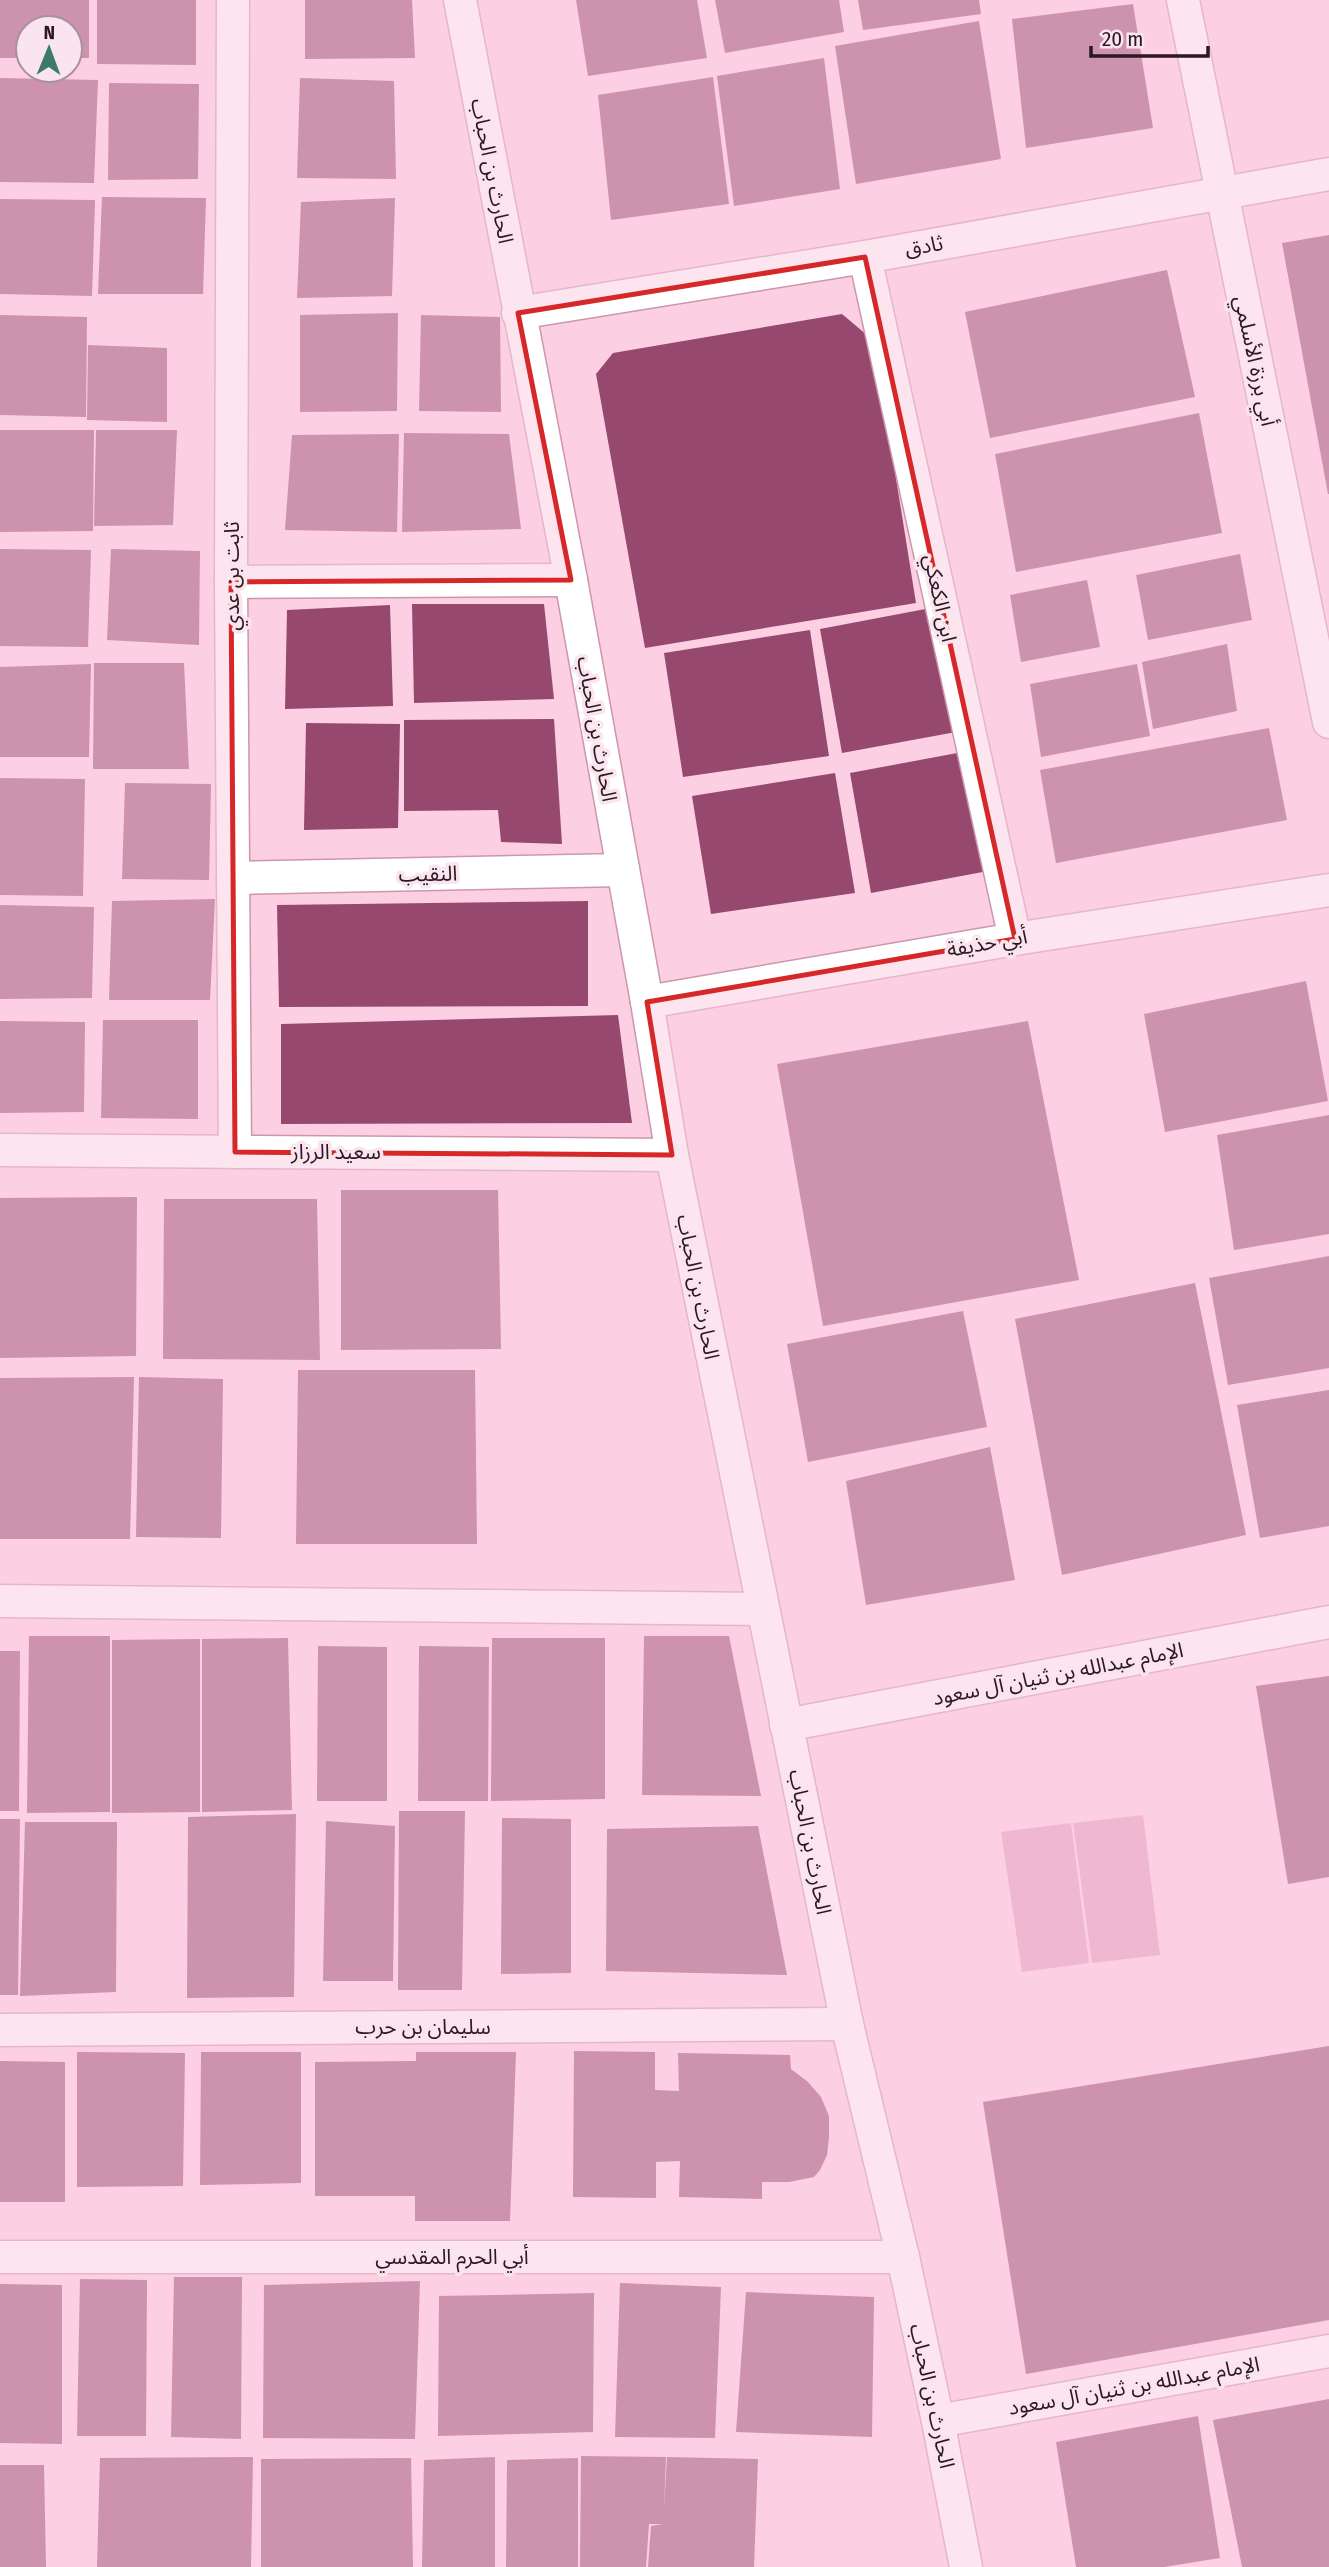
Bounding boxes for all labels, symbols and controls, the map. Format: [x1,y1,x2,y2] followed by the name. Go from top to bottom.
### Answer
[14,14,84,84] north arrow
[1091,14,1208,58] scale bar
[43,21,55,44] text: N
[1102,26,1143,52] text: 20 m
[465,96,519,246] street label: الحارث بن الحباب
[903,230,945,262] street label: ثادق
[1226,293,1282,429] street label: أبي برزة الأسلمي
[219,521,248,631] street label: ثابت بن عدي
[915,552,962,645] street label: ابن الكعكي
[571,654,623,804] street label: الحارث بن الحباب
[398,860,458,888] street label: النقيب
[945,923,1030,966] street label: أبي حذيفة
[290,1139,381,1165] street label: سعيد الرزاز
[671,1212,725,1362] street label: الحارث بن الحباب
[930,1637,1186,1714] street label: الإمام عبدالله بن ثنيان آل سعود
[783,1767,837,1917] street label: الحارث بن الحباب
[355,2014,491,2040] street label: سليمان بن حرب
[375,2244,529,2273] street label: أبي الحرم المقدسي
[904,2321,960,2471] street label: الحارث بن الحباب
[1006,2351,1262,2424] street label: الإمام عبدالله بن ثنيان آل سعود

